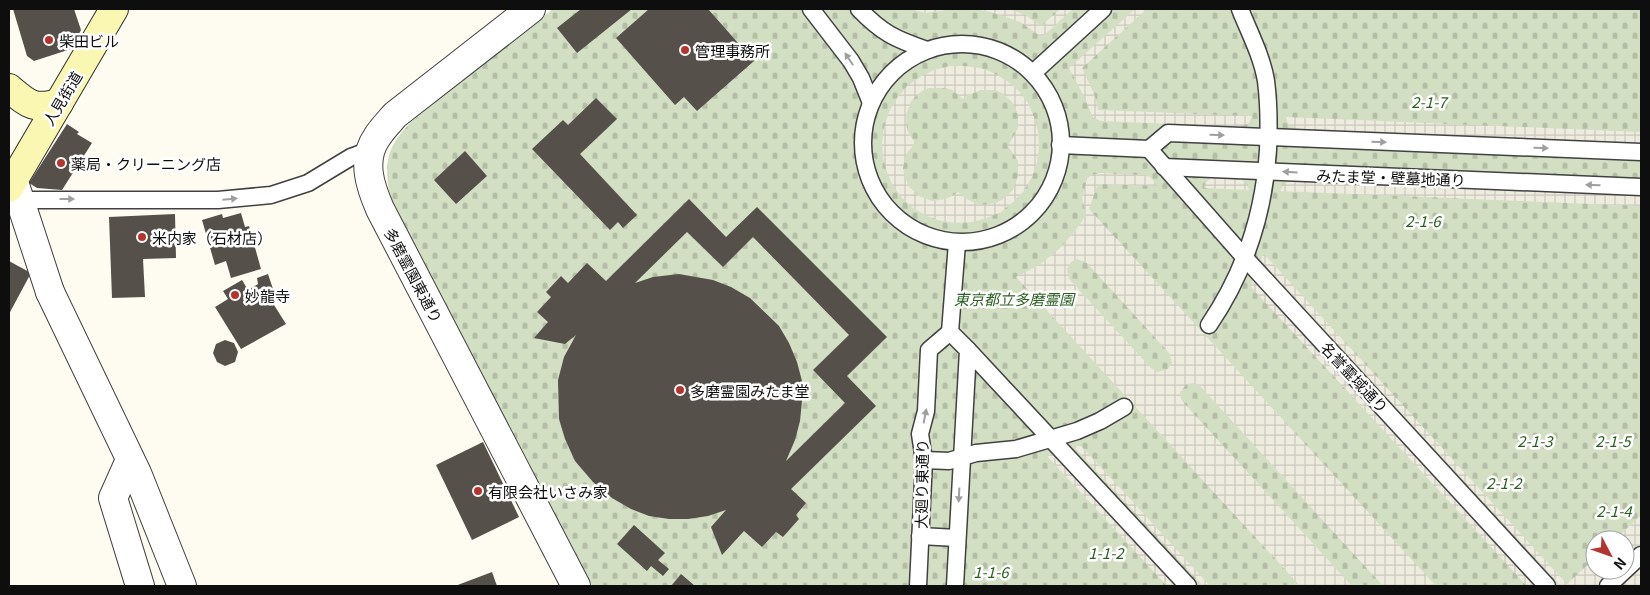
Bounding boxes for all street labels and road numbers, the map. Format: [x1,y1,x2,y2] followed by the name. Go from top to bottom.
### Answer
[38,67,86,129] street label: 人見街道
[1316,164,1466,190] street label: みたま堂・壁墓地通り
[380,224,448,326] street label: 多磨霊園東通り
[1317,337,1393,417] street label: 名誉霊域通り
[910,439,932,529] street label: 大廻り東通り

